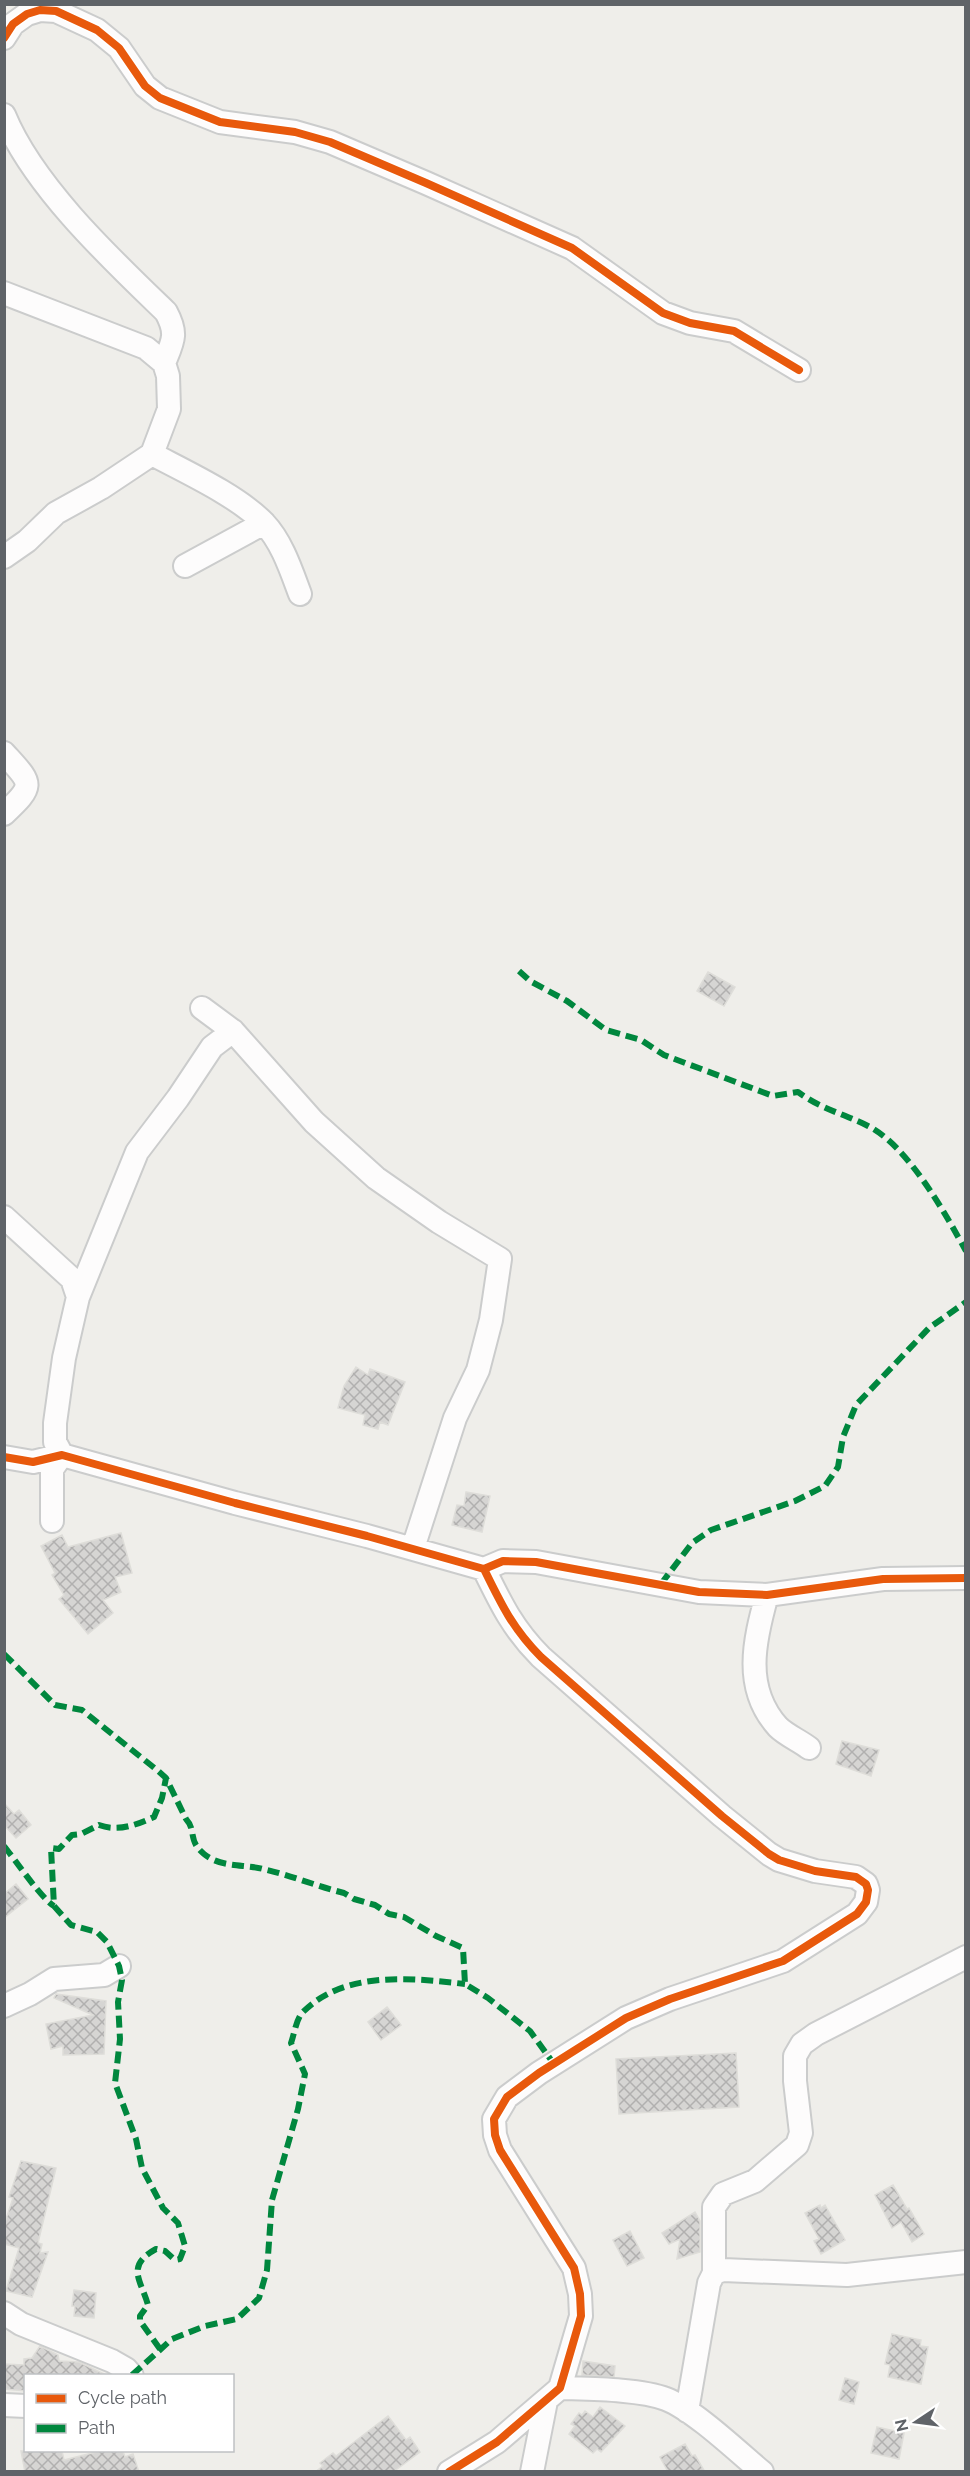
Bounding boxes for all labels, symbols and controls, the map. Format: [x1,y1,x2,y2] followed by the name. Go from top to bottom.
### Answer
[24,2374,234,2452] legend
[78,2387,167,2408] text: Cycle path
[886,2392,946,2452] north arrow
[78,2417,115,2438] text: Path
[891,2417,913,2433] text: N

